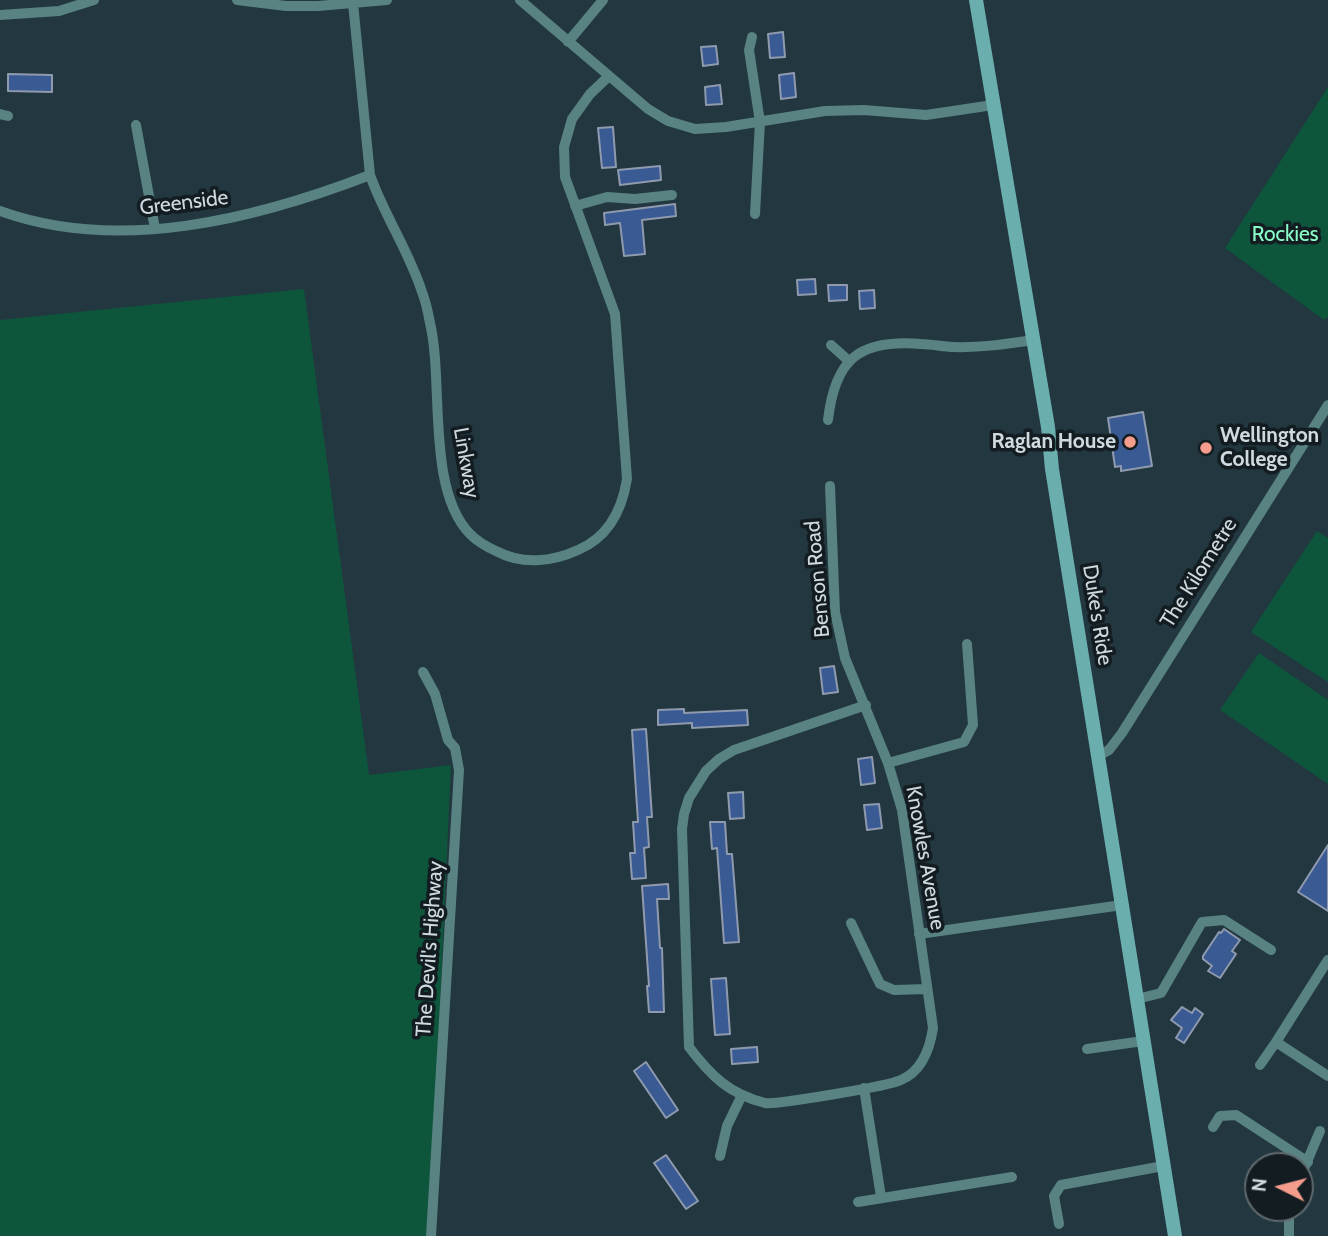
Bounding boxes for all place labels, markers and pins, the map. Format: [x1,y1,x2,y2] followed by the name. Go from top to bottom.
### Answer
[1220,423,1319,473] place label: Wellington College
[991,429,1116,455] place label: Raglan House
[1122,434,1138,450] marker: Raglan House
[1198,440,1214,456] marker: Wellington College

